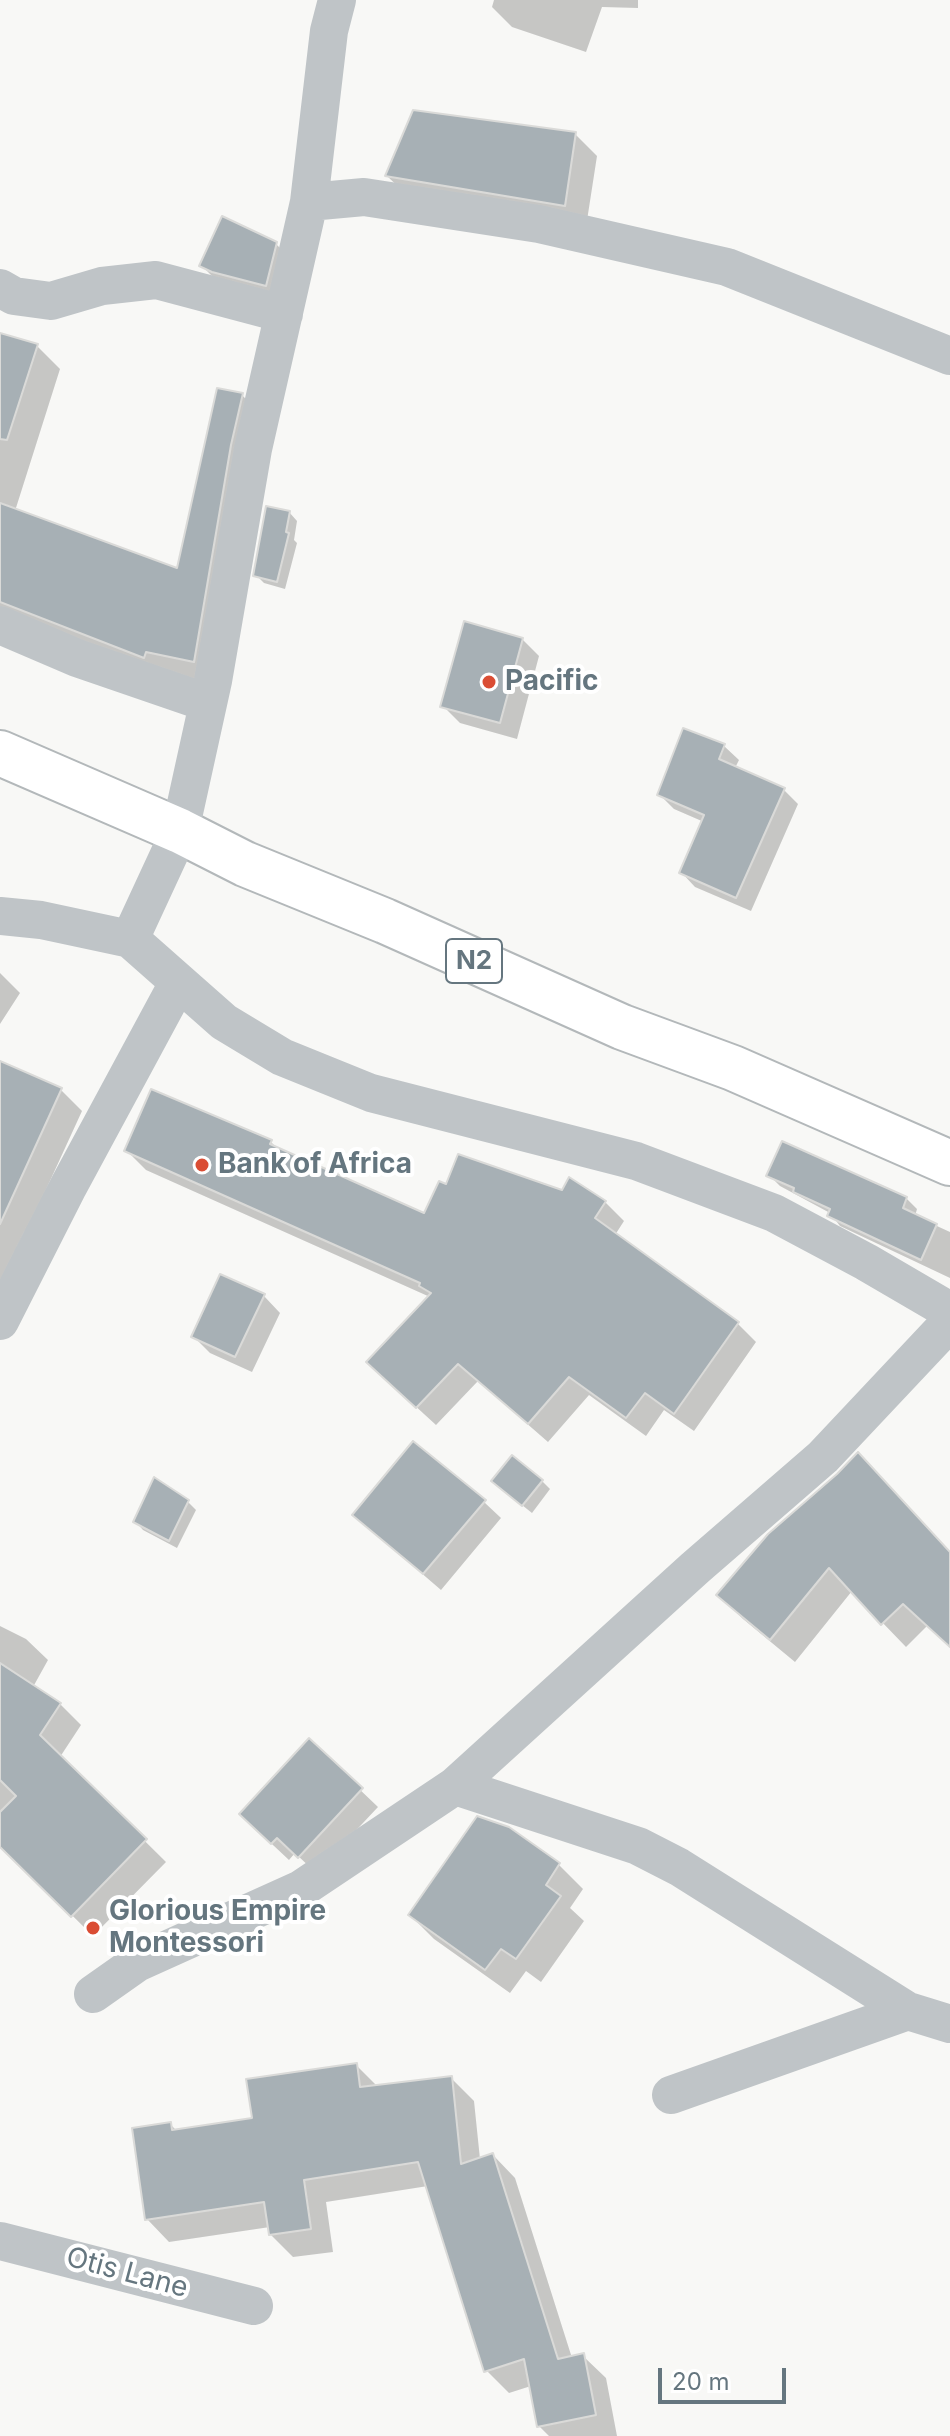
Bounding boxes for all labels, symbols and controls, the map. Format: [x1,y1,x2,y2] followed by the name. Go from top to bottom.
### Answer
[505,665,599,699] place label: Pacific
[480,673,498,691] marker: Pacific
[446,939,502,983] road number: N2
[218,1148,412,1182] place label: Bank of Africa
[193,1156,211,1174] marker: Bank of Africa
[109,1895,326,1961] place label: Glorious Empire Montessori
[84,1919,102,1937] marker: Glorious Empire Montessori
[63,2241,191,2305] street label: Otis Lane
[662,2352,790,2402] scale bar
[672,2367,730,2396] text: 20 m

